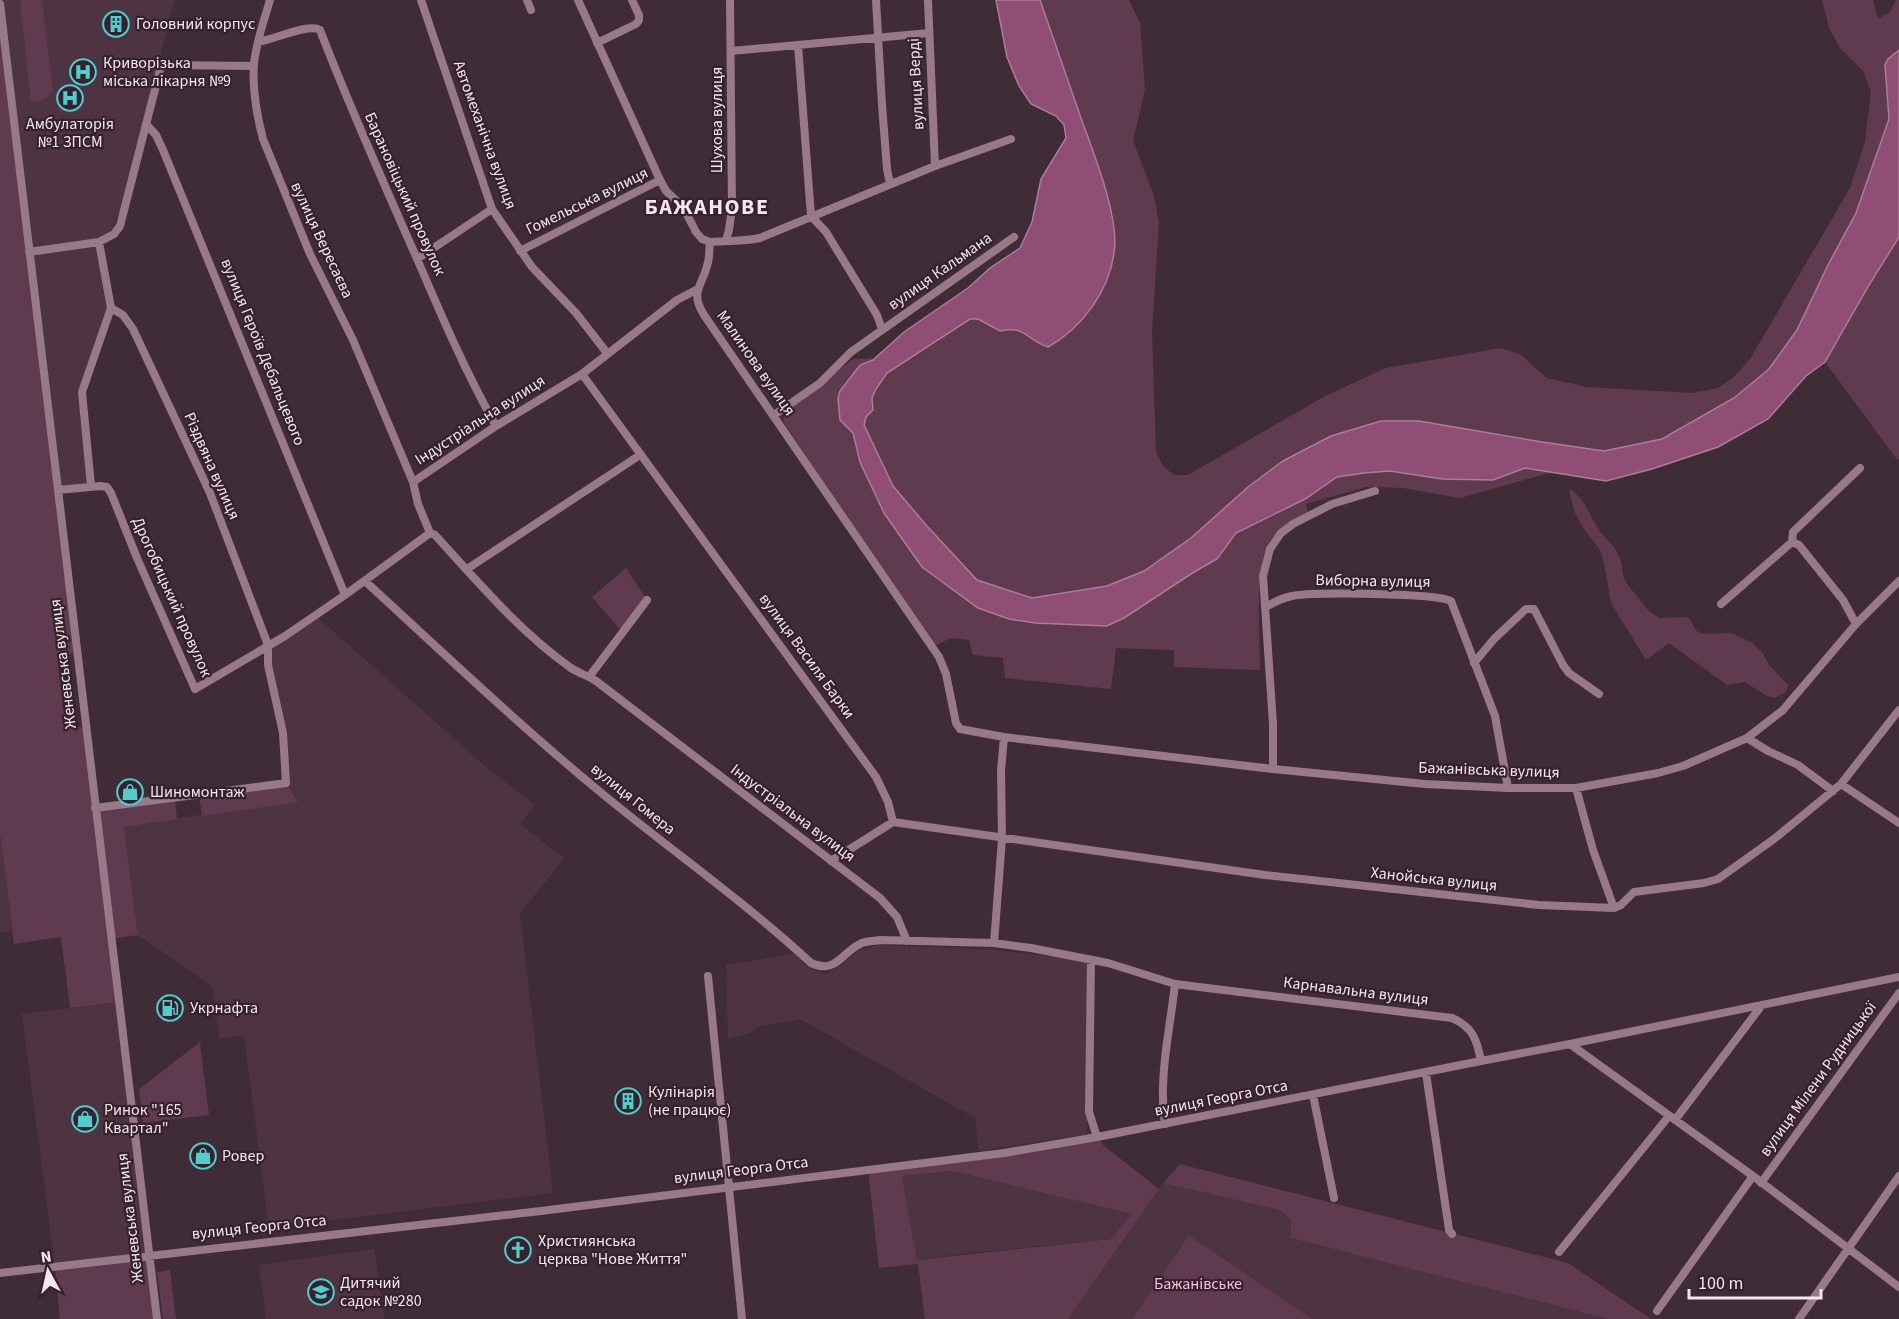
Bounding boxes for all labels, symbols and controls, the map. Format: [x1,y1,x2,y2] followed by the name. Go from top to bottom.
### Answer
[101,9,131,39] building icon: Головний корпус
[136,13,255,35] place label: Головний корпус
[903,37,929,131] street label: вулиця Верді
[103,52,231,92] place label: Криворізька міська лікарня №9
[68,57,98,87] hospital icon: Криворізька міська лікарня №9
[448,58,522,212] street label: Автомеханічна вулиця
[706,67,728,173] street label: Шухова вулиця
[55,83,85,113] hospital icon: Амбулаторія №1 ЗПСМ
[359,109,451,279] street label: Барановіцький провулок
[26,113,114,153] place label: Амбулаторія №1 ЗПСМ
[522,162,652,240] street label: Гомельська вулиця
[285,178,359,302] street label: вулиця Вересаєва
[645,191,769,223] district label: БАЖАНОВЕ
[884,227,996,315] street label: вулиця Кальмана
[215,255,311,449] street label: вулиця Героїв Дебальцевого
[711,306,801,420] street label: Малинова вулиця
[411,370,549,470] street label: Індустріальна вулиця
[178,409,246,523] street label: Різдвяна вулиця
[127,513,217,681] street label: Дрогобицький провулок
[1315,569,1431,593] street label: Виборна вулиця
[754,589,860,723] street label: вулиця Василя Барки
[44,598,82,730] street label: Женевська вулиця
[1418,757,1560,783] street label: Бажанівська вулиця
[586,758,680,840] street label: вулиця Гомера
[726,759,860,867] street label: Індустріальна вулиця
[115,777,145,807] shop icon: Шиномонтаж
[150,781,245,803] place label: Шиномонтаж
[1370,861,1498,897] street label: Ханойська вулиця
[1282,971,1430,1011] street label: Карнавальна вулиця
[155,993,185,1023] fuel station icon: Укрнафта
[1754,996,1882,1161] street label: вулиця Мілени Рудницької
[190,997,258,1019] place label: Укрнафта
[1152,1074,1290,1122] street label: вулиця Георга Отса
[648,1081,731,1121] place label: Кулінарія (не працює)
[613,1086,643,1116] building icon: Кулінарія (не працює)
[104,1099,182,1139] place label: Ринок "165 Квартал"
[70,1104,100,1134] shop icon: Ринок "165 Квартал"
[188,1141,218,1171] shop icon: Ровер
[222,1145,264,1167] place label: Ровер
[672,1151,810,1189] street label: вулиця Георга Отса
[111,1152,149,1284] street label: Женевська вулиця
[191,1209,327,1245] street label: вулиця Георга Отса
[538,1230,687,1270] place label: Християнська церква "Нове Життя"
[503,1235,533,1265] church icon: Християнська церква "Нове Життя"
[18,1241,78,1301] north arrow
[39,1246,53,1269] text: N
[1689,1262,1821,1300] scale bar
[1698,1271,1743,1296] text: 100 m
[340,1272,422,1312] place label: Дитячий садок №280
[1154,1273,1242,1295] park label: Бажанівське
[306,1277,336,1307] school or university icon: Дитячий садок №280

